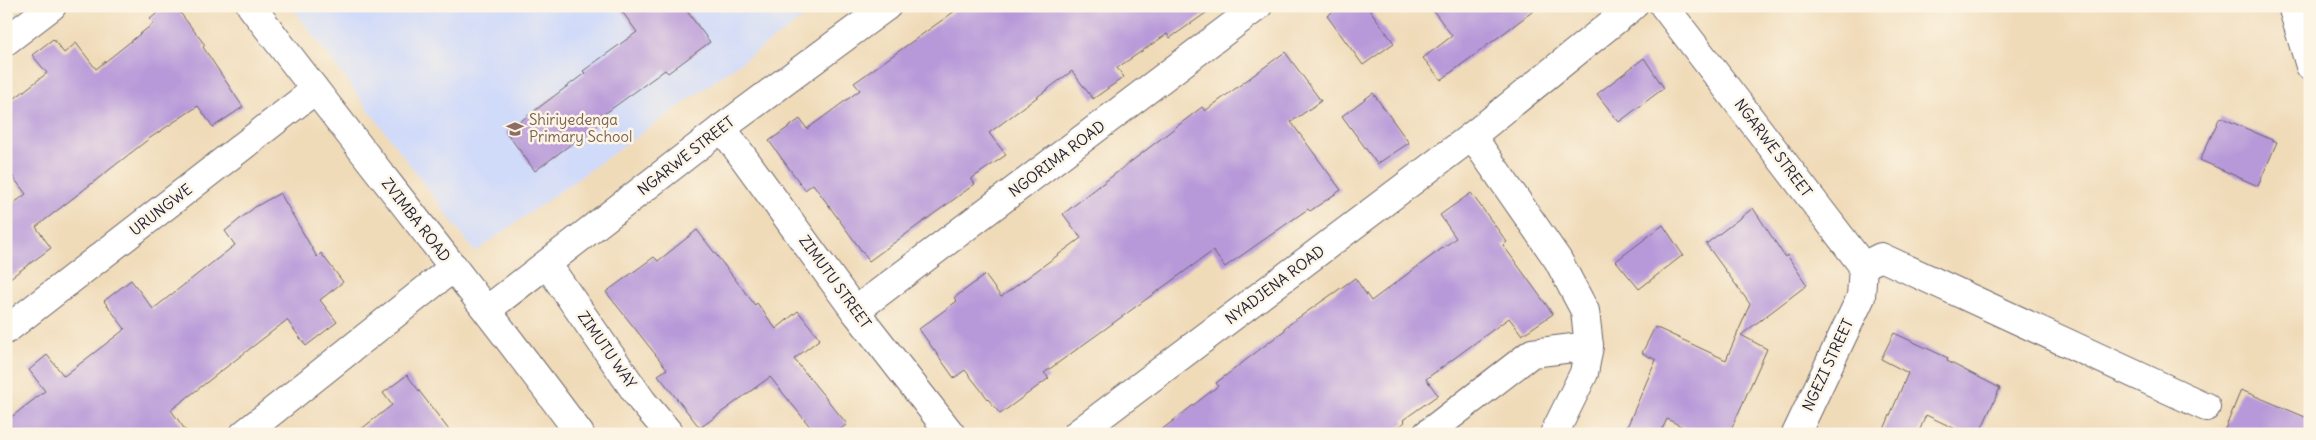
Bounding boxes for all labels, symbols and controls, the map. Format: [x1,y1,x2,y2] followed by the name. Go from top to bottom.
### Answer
[1730,95,1816,200] street label: NGARWE STREET
[529,110,632,146] place label: Shiriyedenga Primary School
[634,112,738,199] street label: NGARWE STREET
[1005,116,1109,201] street label: NGORIMA ROAD
[505,119,525,139] school or university icon: Shiriyedenga Primary School
[378,174,455,265] street label: ZVIMBA ROAD
[126,179,196,240] street label: URUNGWE
[795,232,876,332] street label: ZIMUTU STREET
[1221,241,1328,328] street label: NYADJENA ROAD
[574,308,641,392] street label: ZIMUTU WAY
[1798,315,1857,414] street label: NGEZI STREET

